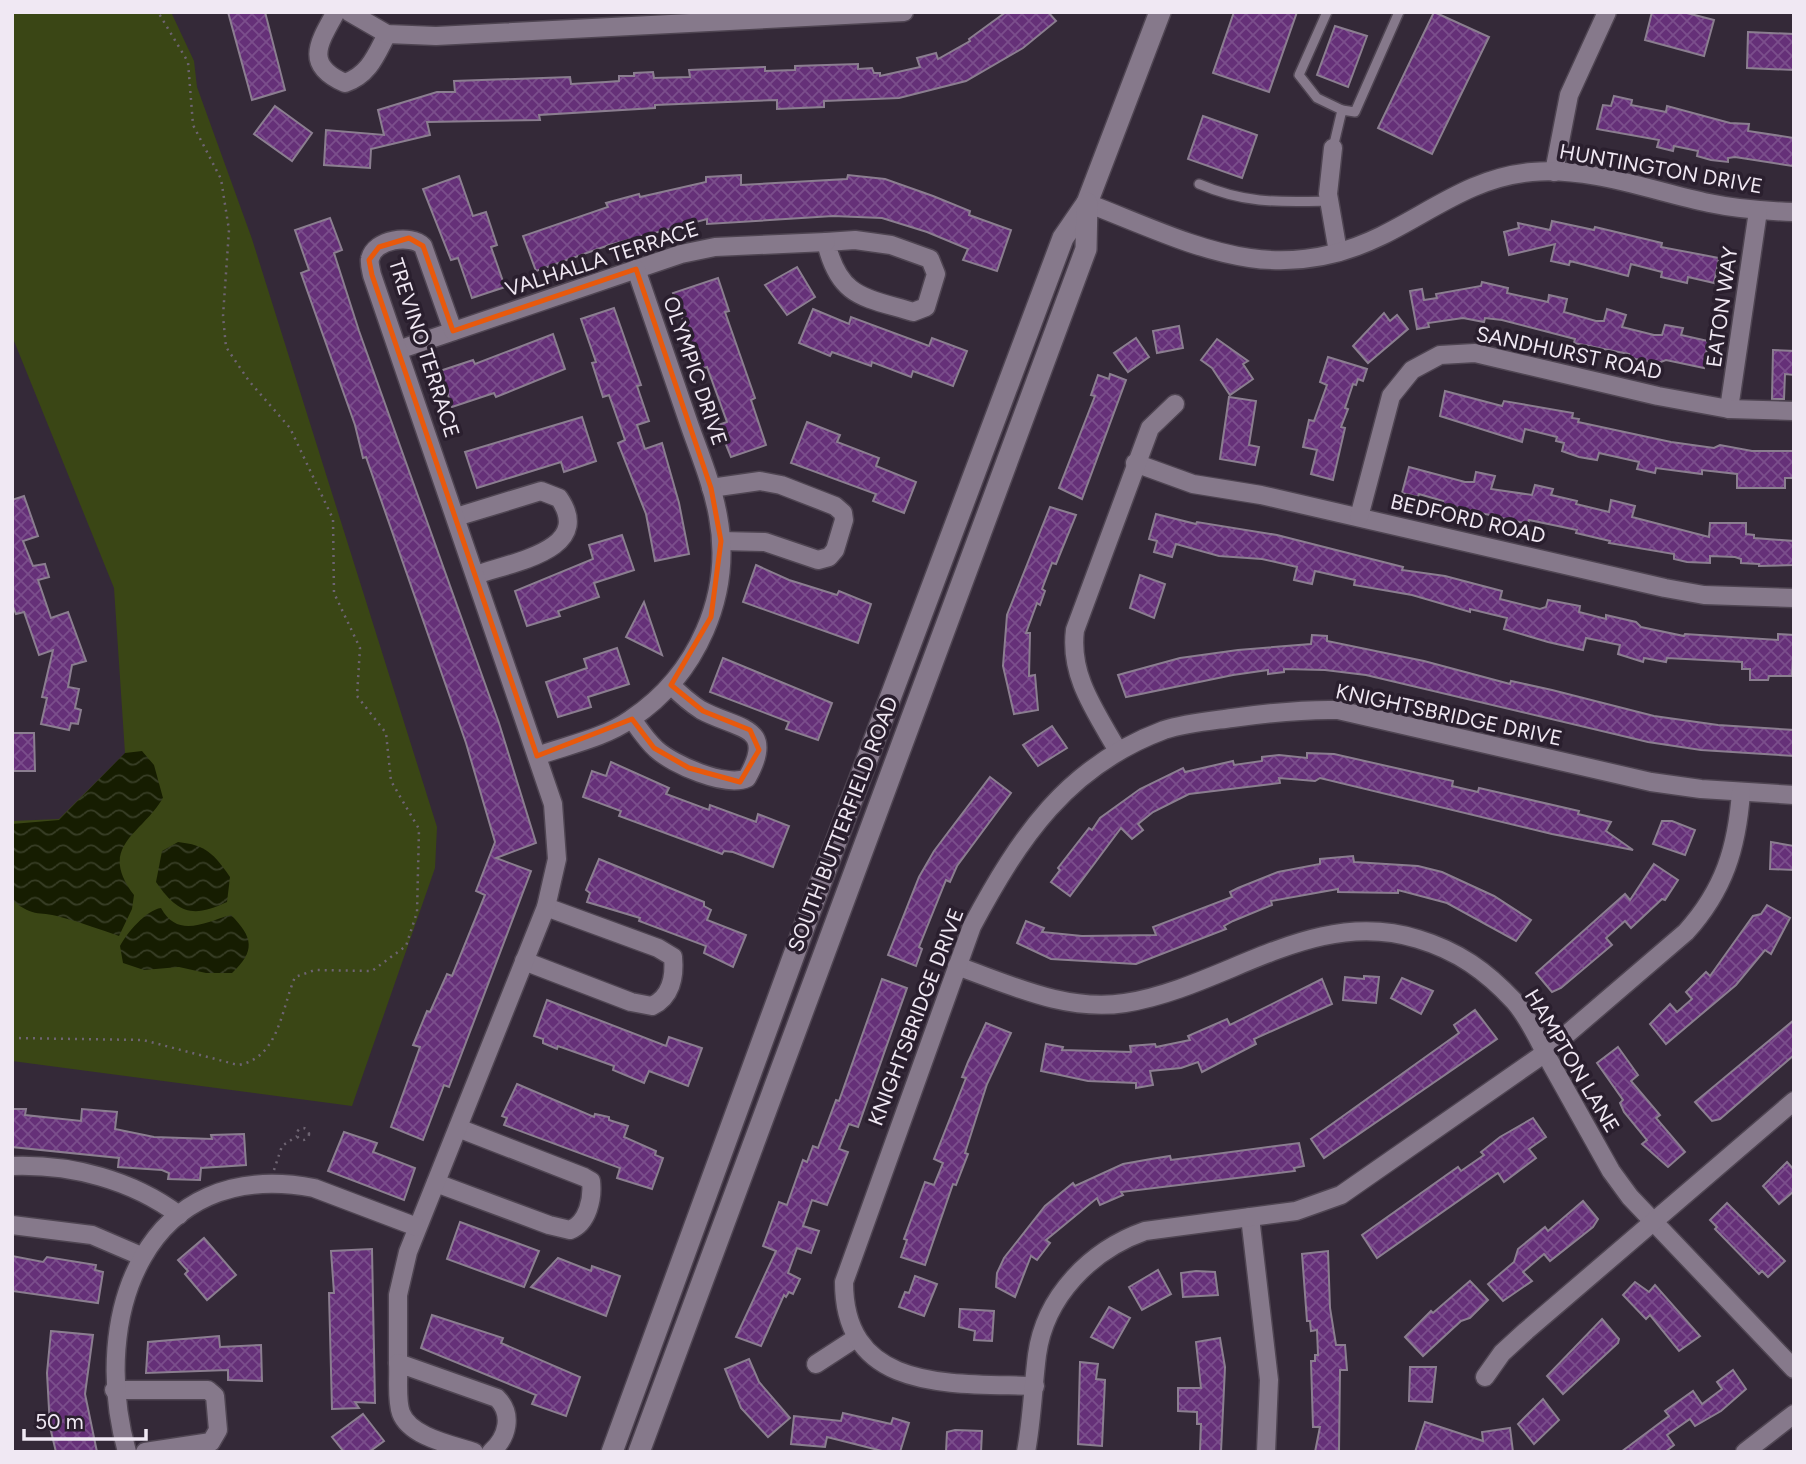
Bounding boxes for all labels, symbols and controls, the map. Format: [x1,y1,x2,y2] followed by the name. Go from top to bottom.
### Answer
[1557,138,1765,199] street label: HUNTINGTON DRIVE
[502,215,702,302] street label: VALHALLA TERRACE
[1701,245,1742,369] street label: EATON WAY
[384,255,465,441] street label: TREVINO TERRACE
[658,293,733,449] street label: OLYMPIC DRIVE
[1474,321,1664,384] street label: SANDHURST ROAD
[1388,489,1548,548] street label: BEDFORD ROAD
[1334,678,1565,751] street label: KNIGHTSBRIDGE DRIVE
[782,693,903,955] street label: SOUTH BUTTERFIELD ROAD
[862,905,969,1129] street label: KNIGHTSBRIDGE DRIVE
[1520,984,1625,1137] street label: HAMPTON LANE
[24,1398,147,1442] scale bar
[35,1409,84,1434] text: 50 m

